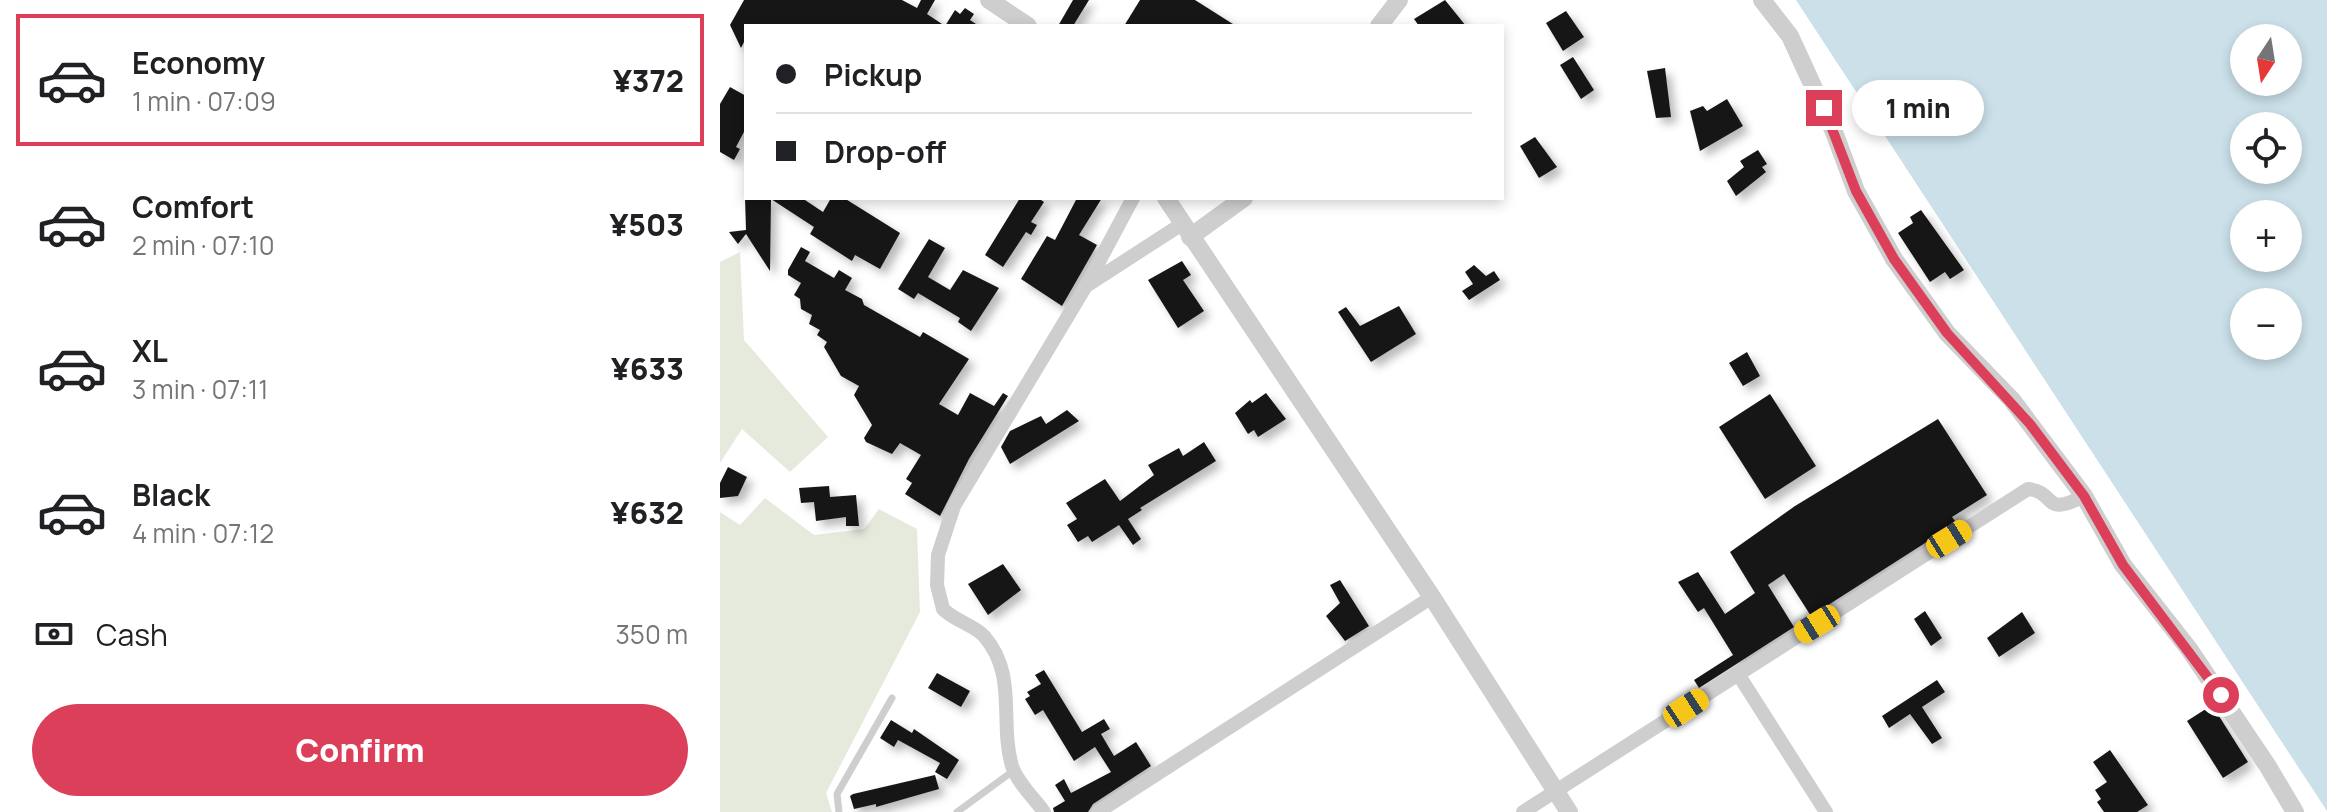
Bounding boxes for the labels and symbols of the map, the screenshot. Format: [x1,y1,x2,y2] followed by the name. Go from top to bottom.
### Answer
[2230,24,2302,96] north arrow
[1852,80,1984,136] callout: 1 min
[1806,90,1842,126] route end
[1922,516,1976,562] car
[1790,601,1844,647] car
[2203,677,2239,713] route start
[1659,685,1713,731] car

